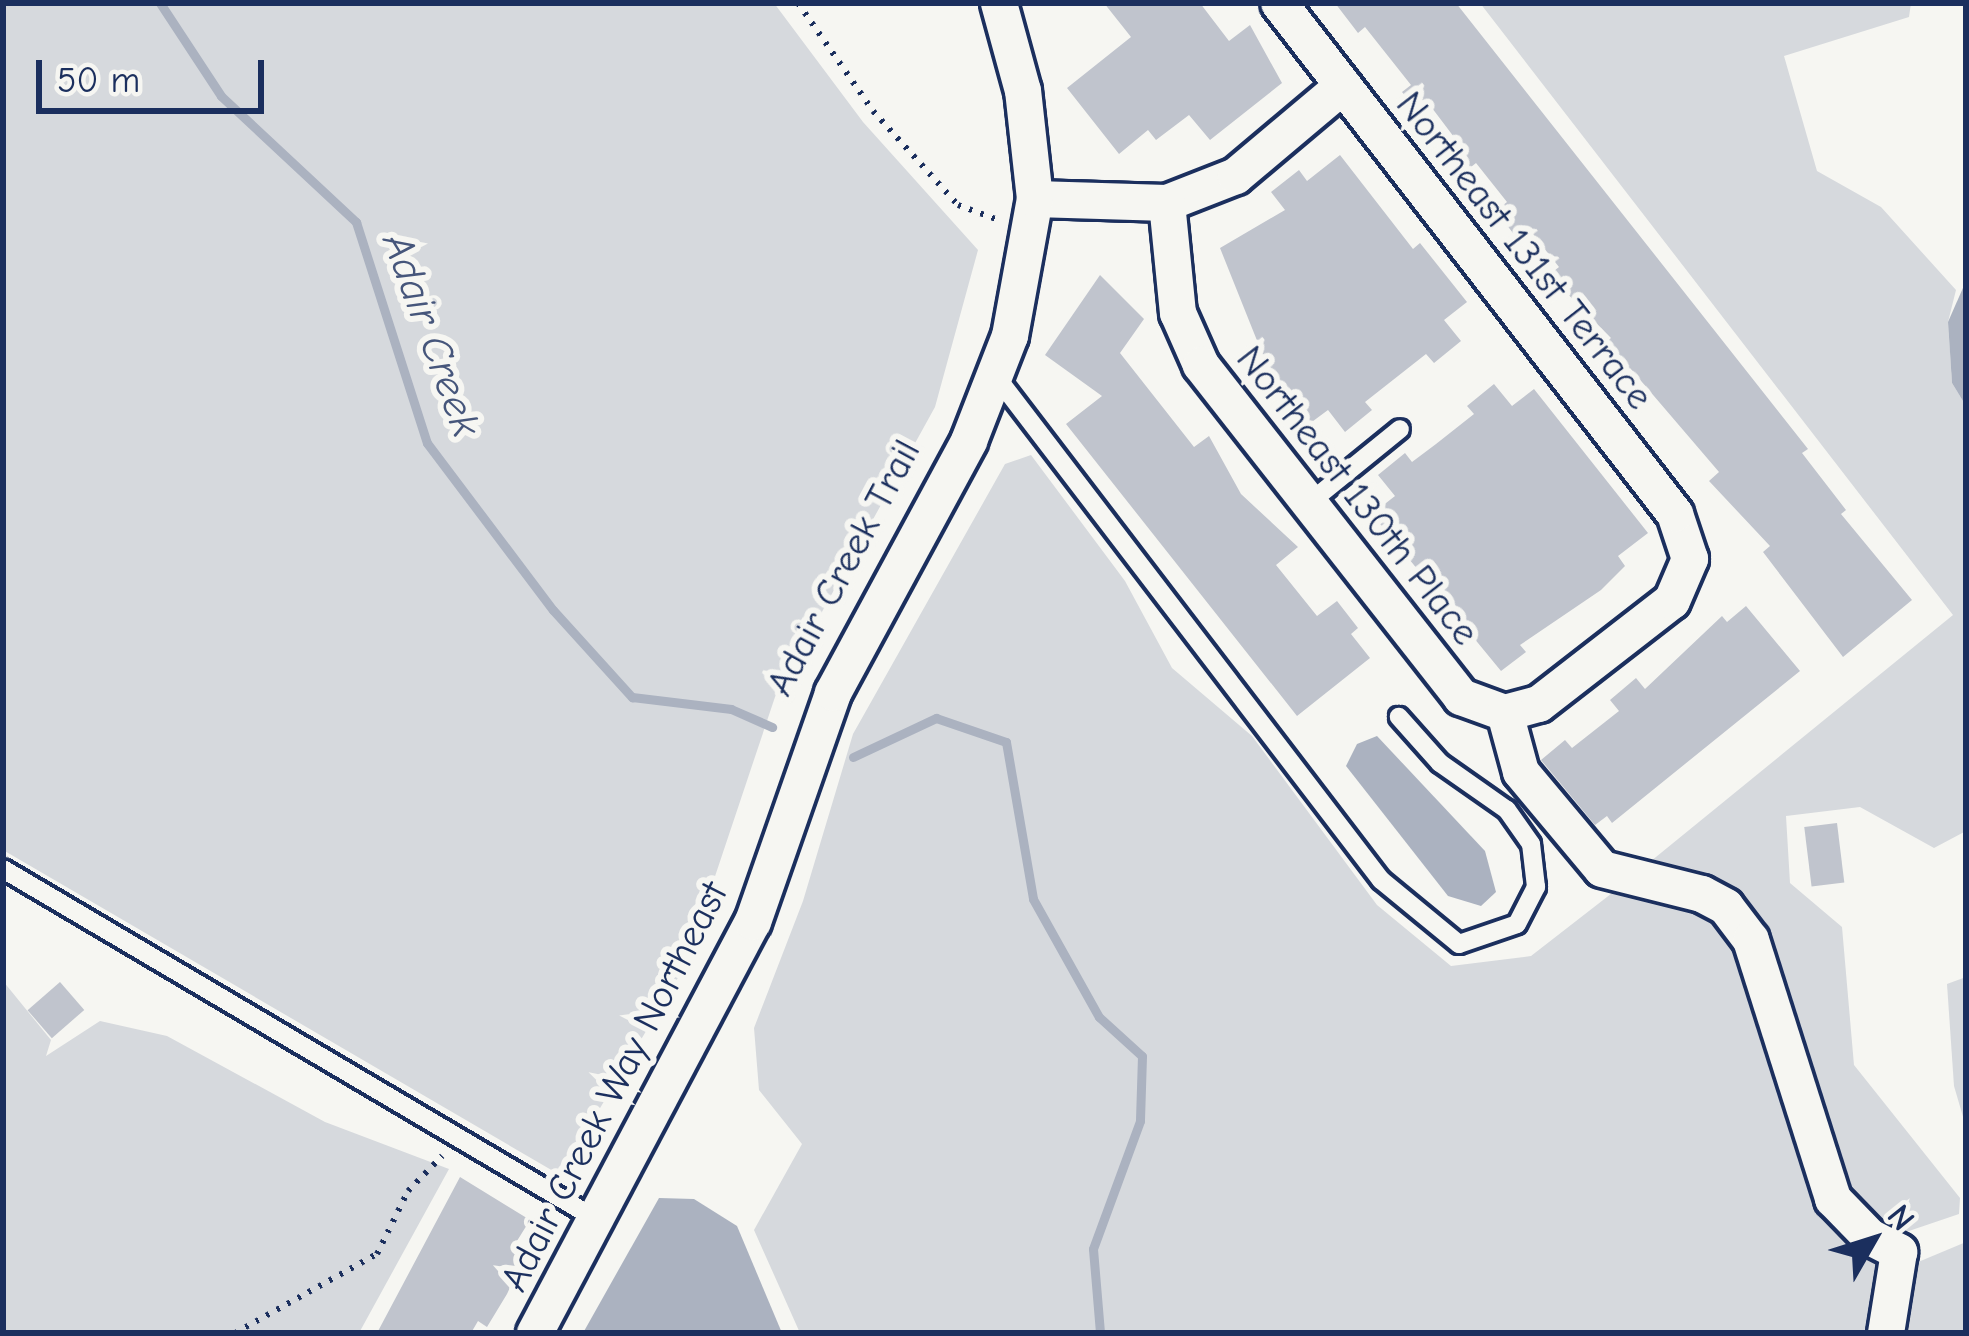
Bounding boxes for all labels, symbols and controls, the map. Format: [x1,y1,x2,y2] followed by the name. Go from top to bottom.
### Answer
[42,36,270,110] scale bar
[57,60,140,101] text: 50 m
[1385,83,1663,419] street label: Northeast 131st Terrace
[371,227,491,443] water label: Adair Creek
[1226,337,1488,655] street label: Northeast 130th Place
[757,432,931,704] street label: Adair Creek Trail
[491,875,739,1299] street label: Adair Creek Way Northeast
[1813,1180,1933,1300] north arrow
[1879,1197,1923,1238] text: N

